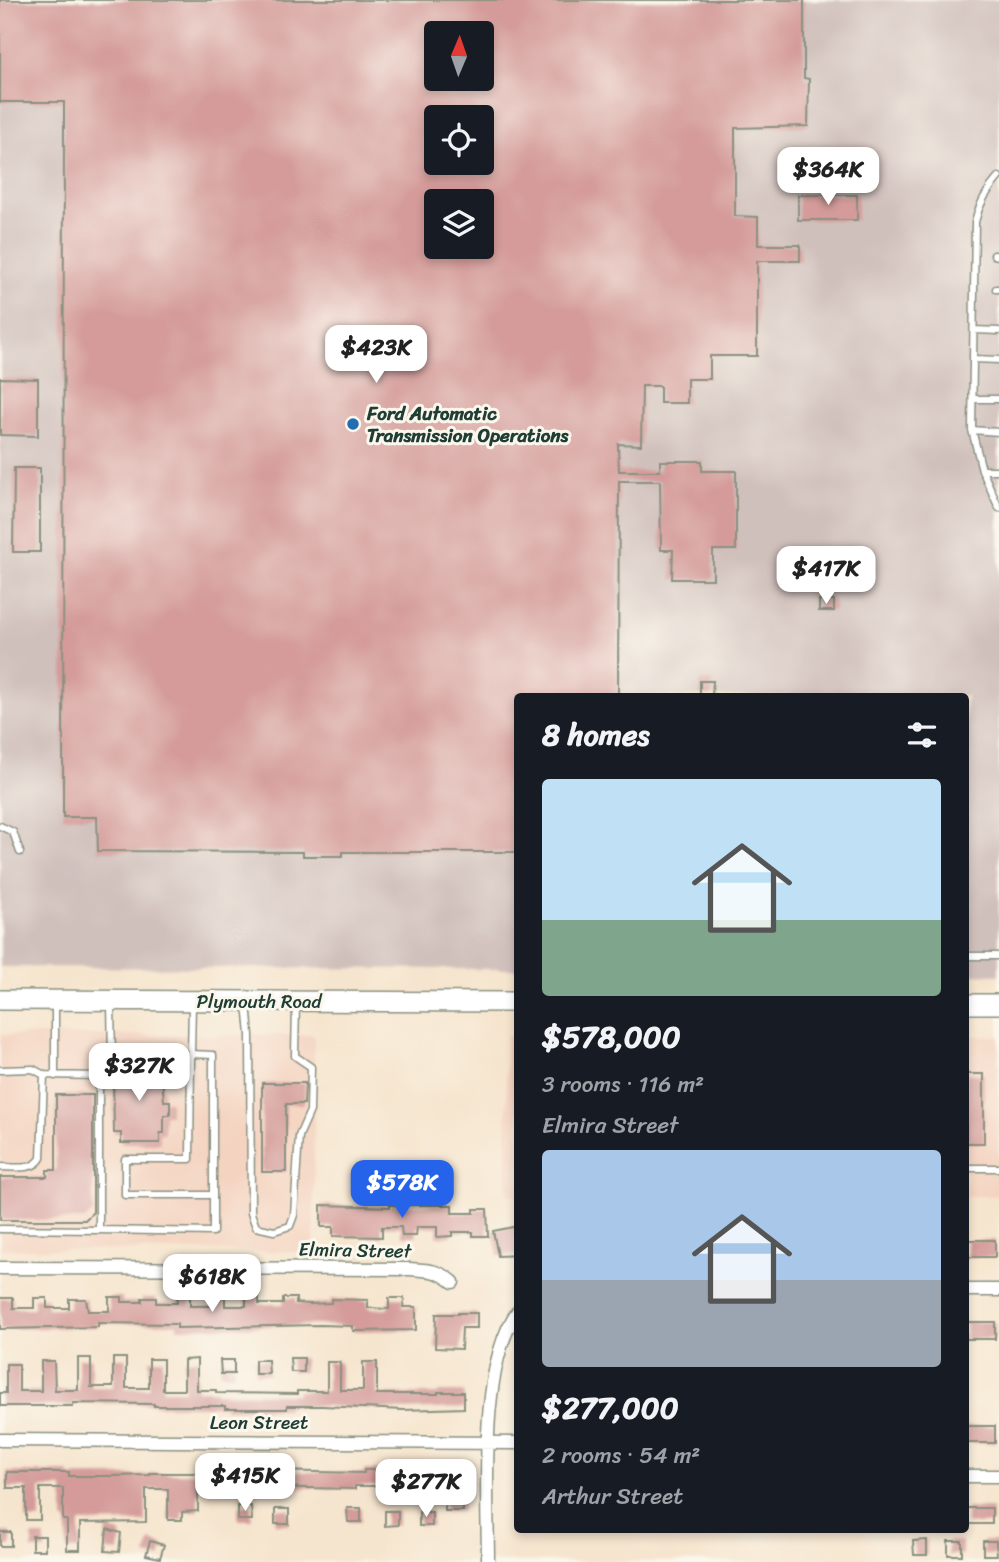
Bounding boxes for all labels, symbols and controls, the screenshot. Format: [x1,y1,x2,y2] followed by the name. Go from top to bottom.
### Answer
[424,21,494,91] north arrow
[424,21,494,259] map controls
[424,105,494,175] button: locate
[779,148,877,207] pin: $364K
[793,149,863,190] text: $364K
[424,189,494,259] button: layers
[327,326,425,385] pin: $423K
[341,327,411,368] text: $423K
[366,397,570,452] place label: Ford Automatic Transmission Operations
[345,416,361,432] marker: Ford Automatic Transmission Operations
[777,546,875,606] pin: $417K
[793,548,859,589] text: $417K
[542,708,650,762] text: 8 homes
[903,716,941,754] icon: filters
[679,825,805,951] icon: home
[197,985,323,1018] street label: Plymouth Road
[542,1010,681,1064] text: $578,000
[90,1044,188,1103] pin: $327K
[105,1045,173,1086] text: $327K
[542,1064,704,1105] text: 3 rooms · 116 m²
[542,1105,678,1146] text: Elmira Street
[353,1160,451,1220] pin: $578K
[367,1162,437,1203] text: $578K
[679,1196,805,1322] icon: home
[298,1233,413,1268] street label: Elmira Street
[163,1254,261,1314] pin: $618K
[179,1256,245,1297] text: $618K
[542,1381,679,1435] text: $277,000
[210,1406,308,1439] street label: Leon Street
[542,1435,700,1476] text: 2 rooms · 54 m²
[196,1454,294,1513] pin: $415K
[211,1455,279,1496] text: $415K
[377,1460,475,1519] pin: $277K
[392,1461,461,1502] text: $277K
[542,1476,683,1517] text: Arthur Street

